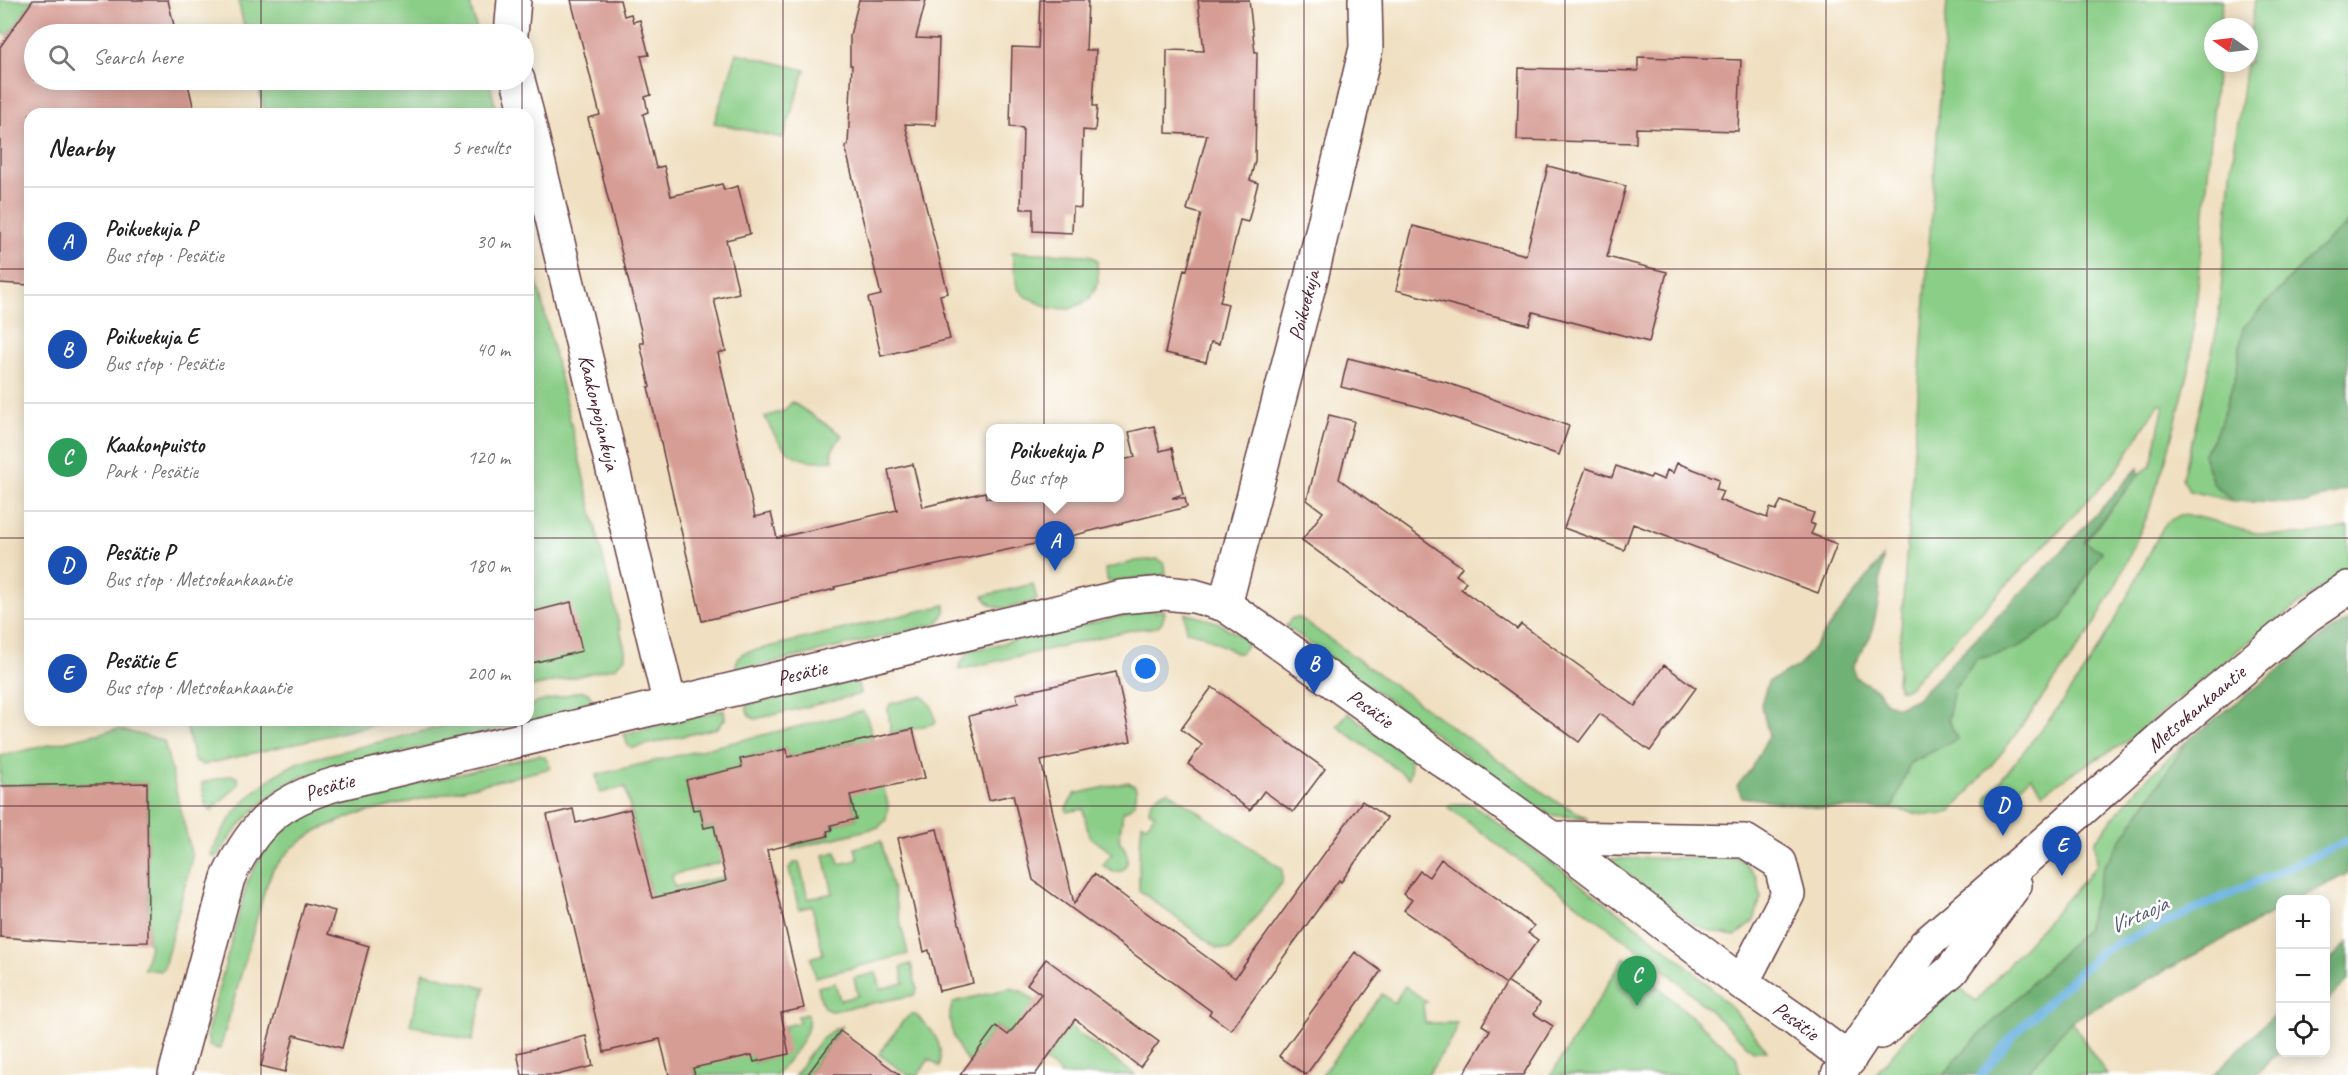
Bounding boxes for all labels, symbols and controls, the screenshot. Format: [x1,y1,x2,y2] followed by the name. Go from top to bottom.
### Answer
[2204,18,2258,72] north arrow
[24,24,534,90] search box
[45,41,78,74] icon: search
[93,43,183,71] text: Search here
[48,131,113,164] text: Nearby
[451,135,510,160] text: 5 results
[105,215,197,243] text: Poikuekuja P
[62,229,73,254] text: A
[476,229,510,254] text: 30 m
[105,243,224,268] text: Bus stop · Pesätie
[1282,265,1326,343] street label: Poikuekuja
[105,323,198,351] text: Poikuekuja E
[62,337,73,362] text: B
[476,337,510,362] text: 40 m
[105,351,224,376] text: Bus stop · Pesätie
[573,352,626,475] street label: Kaakonpojankuja
[986,424,1124,502] popup
[105,431,204,459] text: Kaakonpuisto
[1009,437,1101,465] text: Poikuekuja P
[63,445,72,470] text: C
[467,445,510,470] text: 120 m
[105,459,198,484] text: Park · Pesätie
[1009,465,1067,490] text: Bus stop
[1036,522,1074,571] pin: A
[105,539,174,567] text: Pesätie P
[62,553,73,578] text: D
[467,553,510,578] text: 180 m
[105,567,292,592] text: Bus stop · Metsokankaantie
[1294,644,1334,694] pin: B
[105,647,176,675] text: Pesätie E
[774,654,831,691] street label: Pesätie
[1131,654,1160,683] your location
[2141,658,2252,758] street label: Metsokankaantie
[62,661,73,686] text: E
[467,661,510,686] text: 200 m
[105,675,292,700] text: Bus stop · Metsokankaantie
[1342,683,1399,734] street label: Pesätie
[300,767,358,807] street label: Pesätie
[1984,786,2022,836] pin: D
[2042,826,2082,876] pin: E
[2105,889,2174,940] water label: Virtaoja
[2276,895,2330,1057] map controls
[2276,895,2330,949] button: +
[2276,949,2330,1003] button: −
[1618,956,1656,1006] pin: C
[1768,995,1825,1047] street label: Pesätie
[2276,1003,2330,1057] button: locate

